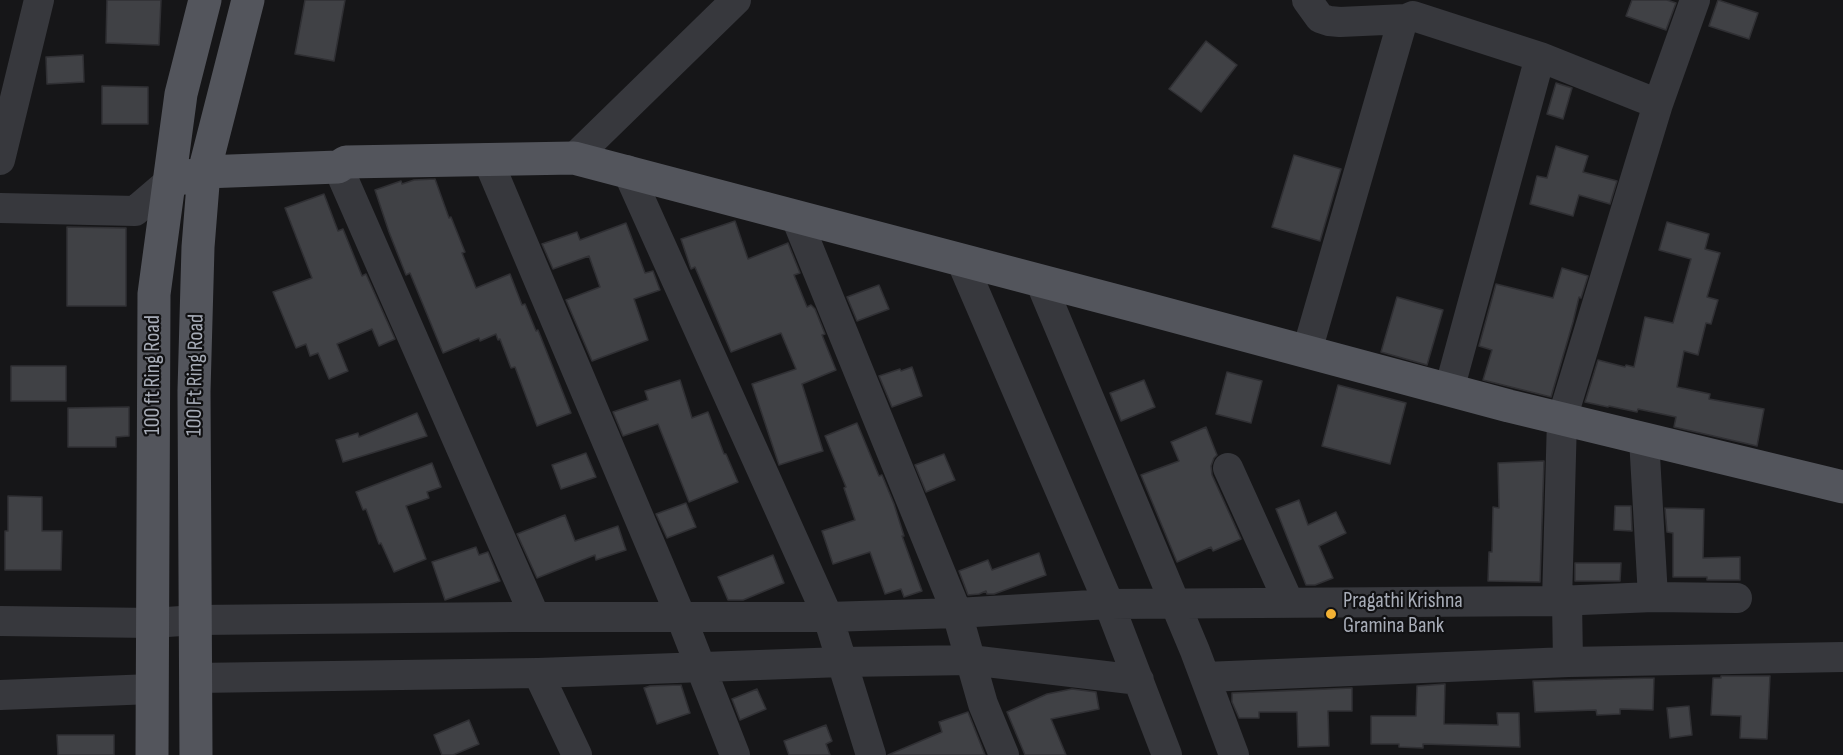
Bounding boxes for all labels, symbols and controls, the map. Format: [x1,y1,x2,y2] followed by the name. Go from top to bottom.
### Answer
[182,314,210,436] street label: 100 Ft Ring Road
[140,315,166,435] street label: 100 ft Ring Road
[1343,588,1463,640] place label: Pragathi Krishna Gramina Bank
[1324,607,1338,621] marker: Pragathi Krishna Gramina Bank

